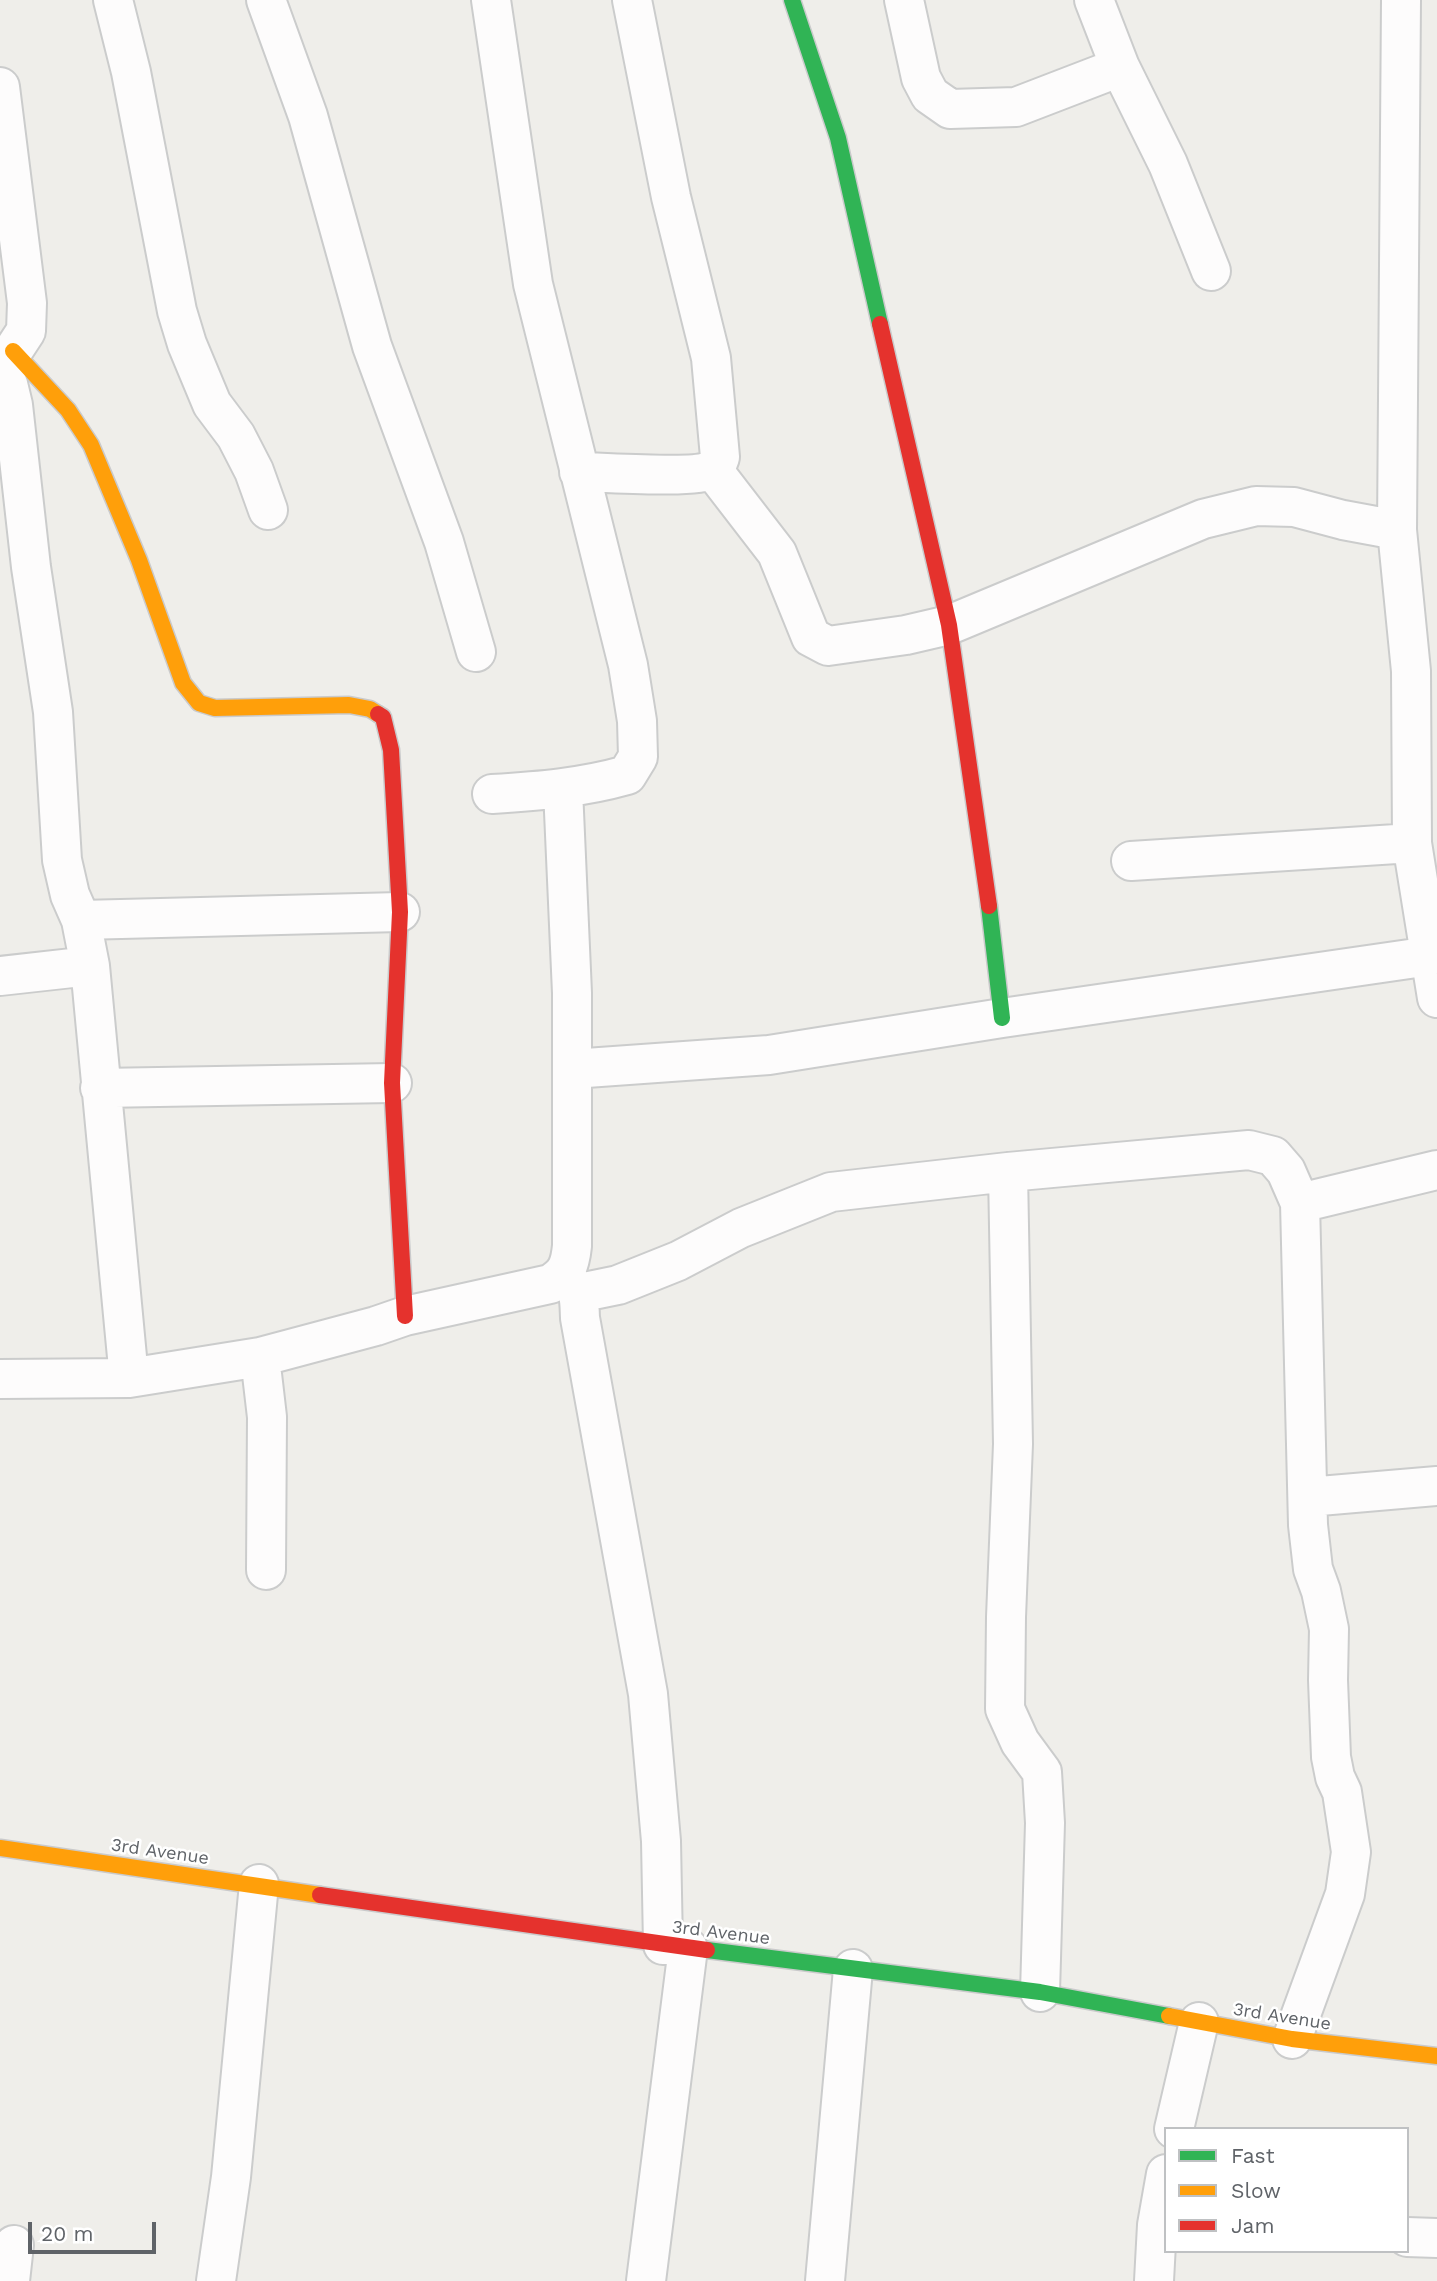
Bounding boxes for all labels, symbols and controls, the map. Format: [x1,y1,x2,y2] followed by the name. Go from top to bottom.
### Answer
[110,1834,210,1870] street label: 3rd Avenue
[671,1916,771,1950] street label: 3rd Avenue
[1232,1999,1332,2035] street label: 3rd Avenue
[1164,2127,1409,2253] legend
[1231,2143,1275,2168] text: Fast
[1231,2178,1281,2203] text: Slow
[32,2208,159,2252] scale bar
[1231,2213,1274,2238] text: Jam
[41,2221,93,2246] text: 20 m

